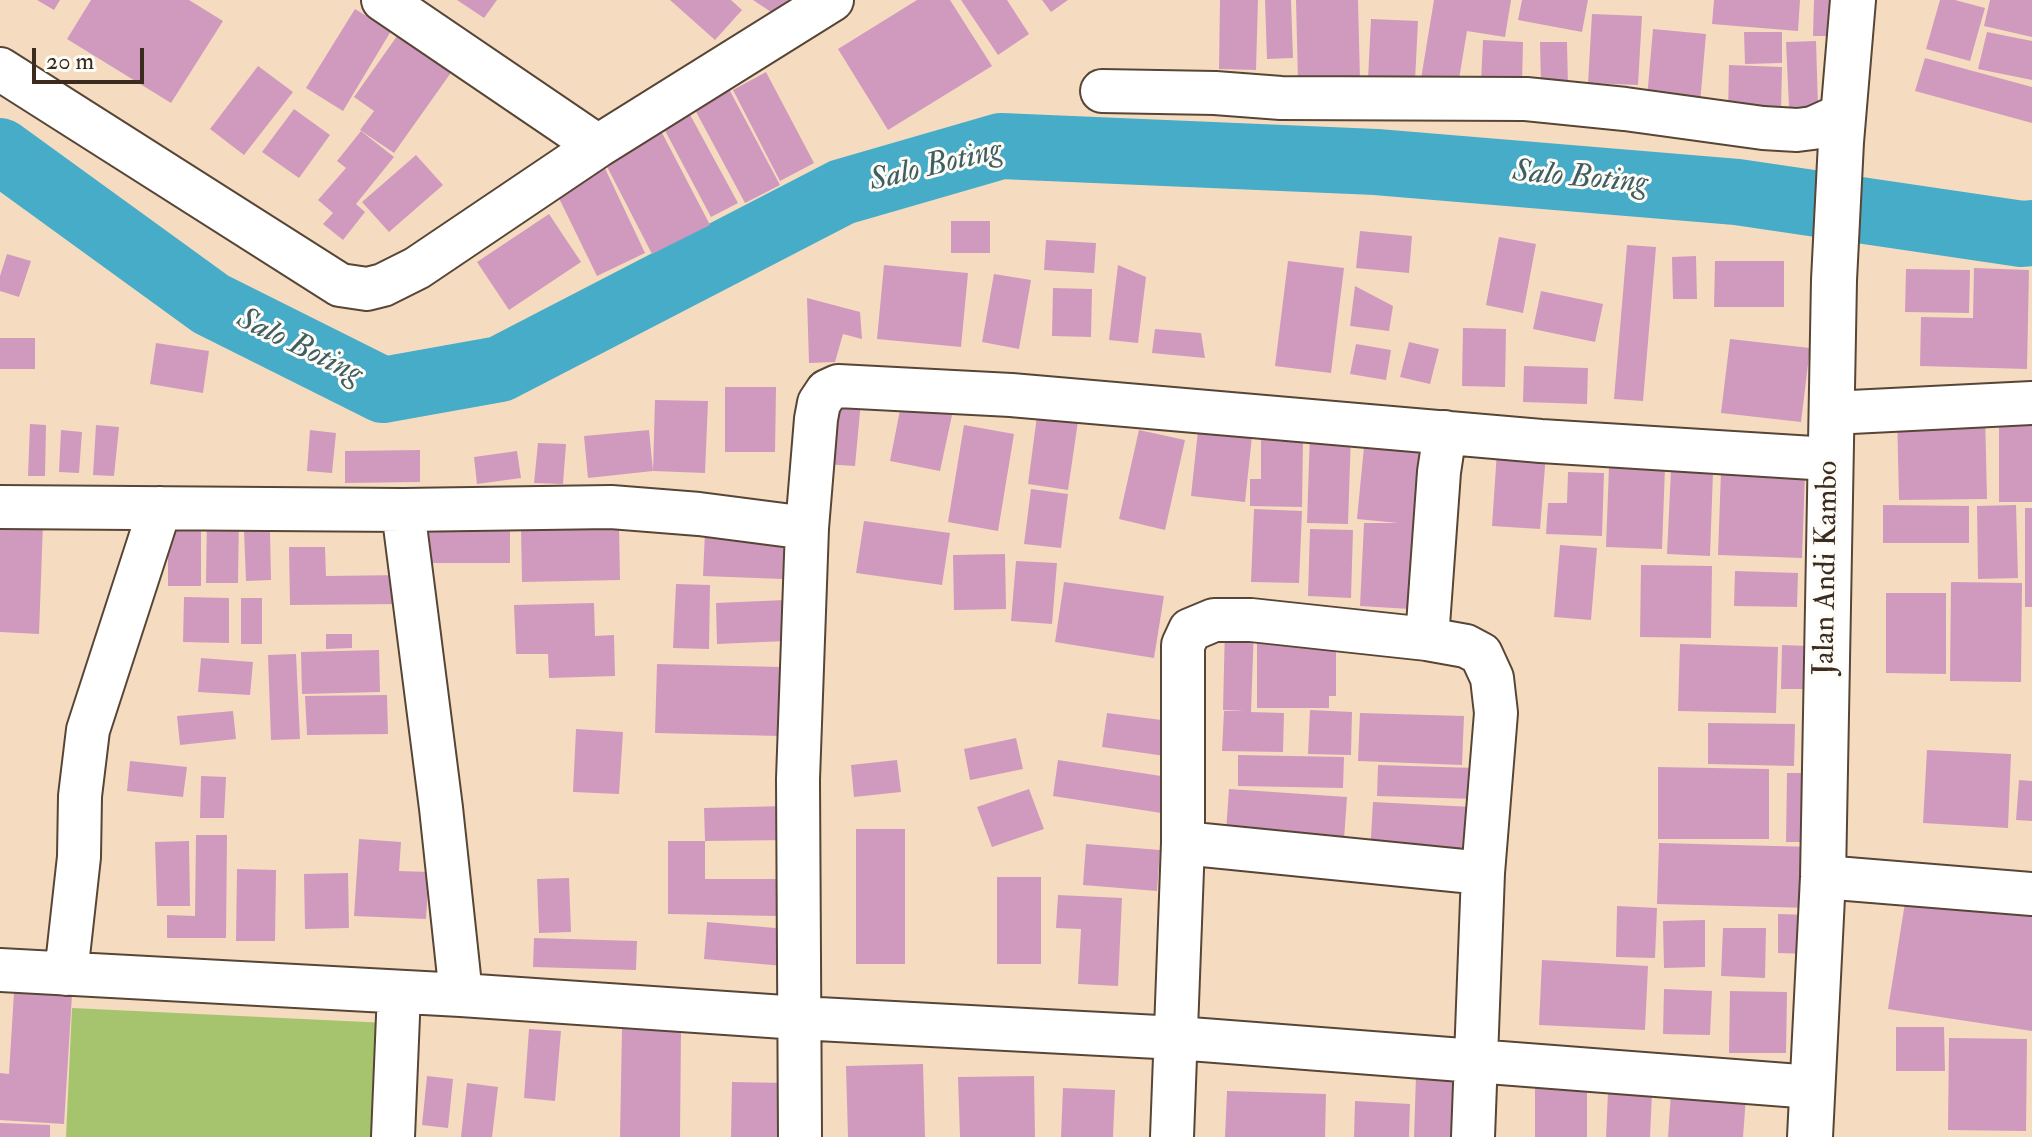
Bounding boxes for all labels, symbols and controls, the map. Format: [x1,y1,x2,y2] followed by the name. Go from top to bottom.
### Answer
[36,32,148,82] scale bar
[46,46,94,77] text: 20 m
[866,132,1006,202] water label: Salo Boting
[1511,154,1649,204] water label: Salo Boting
[230,301,368,395] water label: Salo Boting
[1808,460,1848,676] street label: Jalan Andi Kambo

